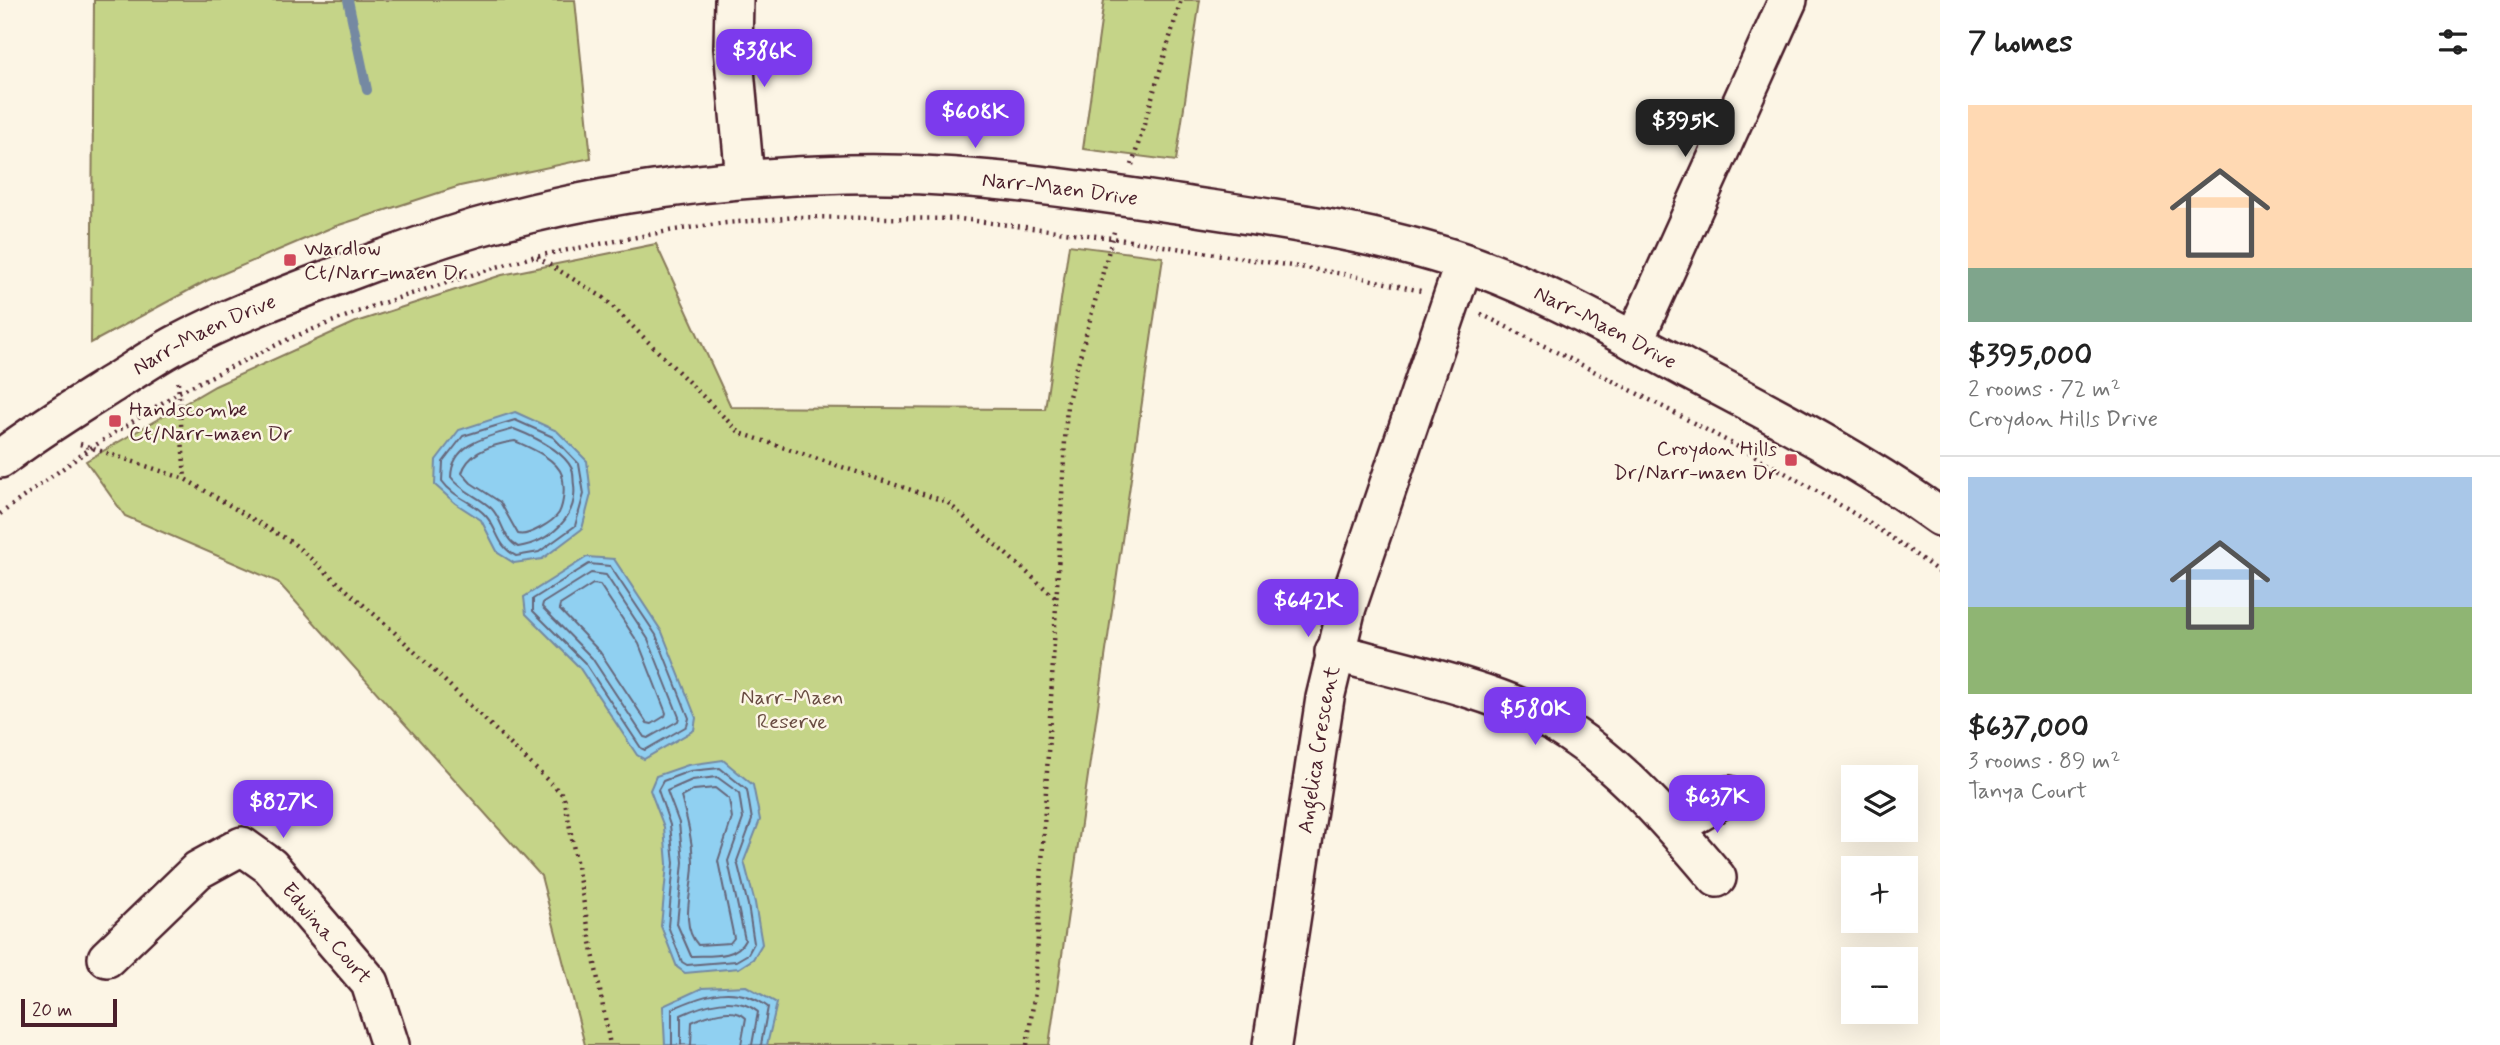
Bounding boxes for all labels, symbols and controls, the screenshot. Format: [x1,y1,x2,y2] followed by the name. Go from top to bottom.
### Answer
[1968,23,2073,62] text: 7 homes
[2434,23,2472,61] icon: filters
[715,29,813,89] pin: $386K
[732,37,796,67] text: $386K
[926,90,1024,150] pin: $608K
[941,98,1009,128] text: $608K
[1636,100,1734,159] pin: $395K
[1652,107,1718,137] text: $395K
[2157,150,2283,276] icon: home
[981,166,1140,213] street label: Narr-Maen Drive
[304,235,467,287] place label: Wardlow Ct/Narr-maen Dr
[282,252,298,268] marker: Wardlow Ct/Narr-maen Dr
[1529,279,1681,376] street label: Narr-Maen Drive
[127,288,280,382] street label: Narr-Maen Drive
[1968,336,2092,375] text: $395,000
[1968,375,2121,405] text: 2 rooms · 72 m²
[129,396,292,448] place label: Handscombe Ct/Narr-maen Dr
[1968,405,2158,435] text: Croydon Hills Drive
[107,413,123,429] marker: Handscombe Ct/Narr-maen Dr
[1613,435,1777,487] place label: Croydon Hills Dr/Narr-maen Dr
[1783,452,1799,468] marker: Croydon Hills Dr/Narr-maen Dr
[2157,522,2283,648] icon: home
[1259,580,1357,639] pin: $642K
[1273,587,1343,617] text: $642K
[1291,662,1347,835] street label: Angelica Crescent
[740,684,844,736] park label: Narr-Maen Reserve
[1486,688,1584,747] pin: $580K
[1500,695,1570,725] text: $580K
[1968,708,2089,747] text: $637,000
[1968,747,2120,777] text: 3 rooms · 89 m²
[1841,765,1918,1024] map controls
[1841,765,1918,842] button: layers
[1668,776,1766,835] pin: $637K
[1968,777,2087,807] text: Tanya Court
[234,780,332,840] pin: $827K
[1685,783,1749,813] text: $637K
[249,788,317,818] text: $827K
[1841,856,1918,933] button: +
[275,877,378,990] street label: Edwina Court
[1841,947,1918,1024] button: −
[21,996,117,1028] scale bar
[32,998,72,1023] text: 20 m

